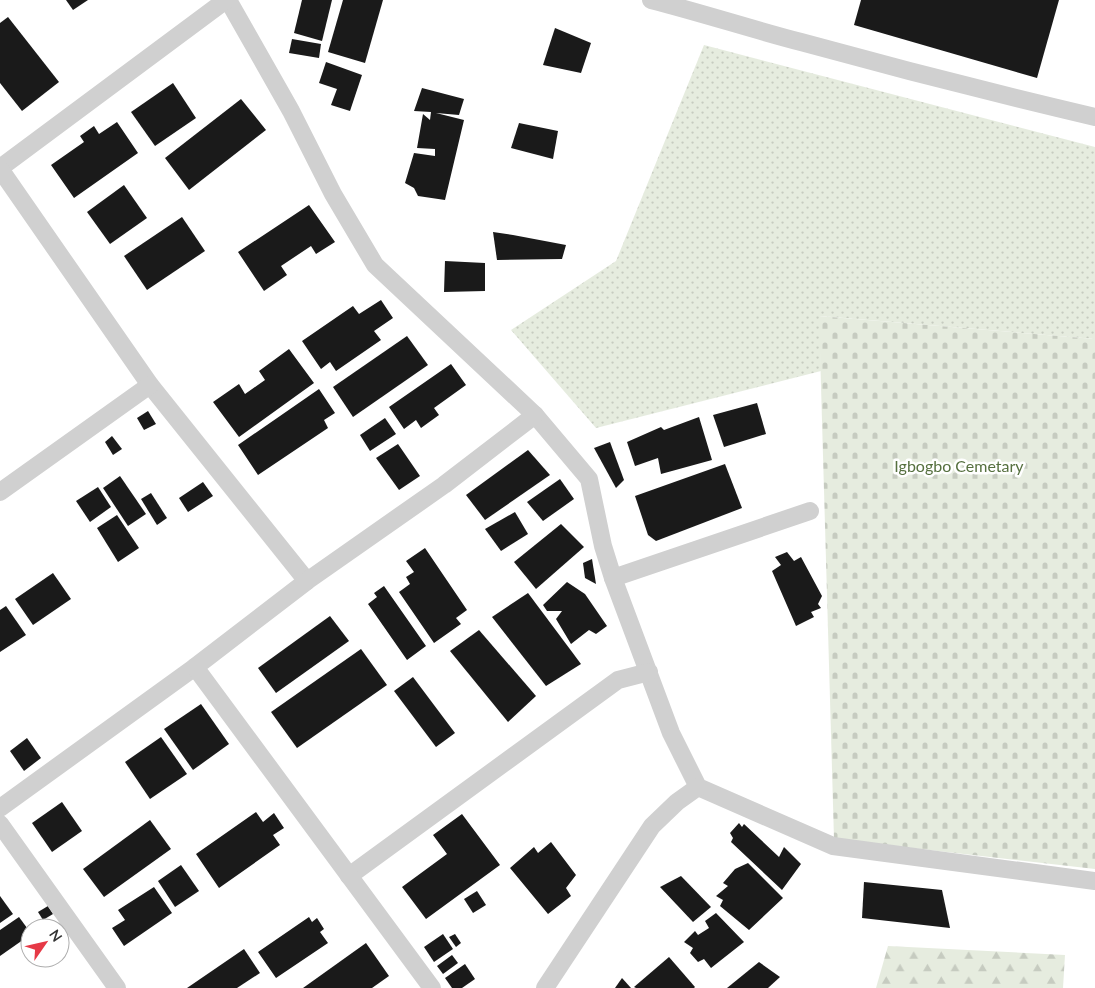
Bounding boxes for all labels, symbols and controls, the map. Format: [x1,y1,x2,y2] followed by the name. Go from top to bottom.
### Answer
[894,456,1024,475] park label: Igbogbo Cemetary
[20,918,70,968] north arrow
[46,926,66,945] text: N

